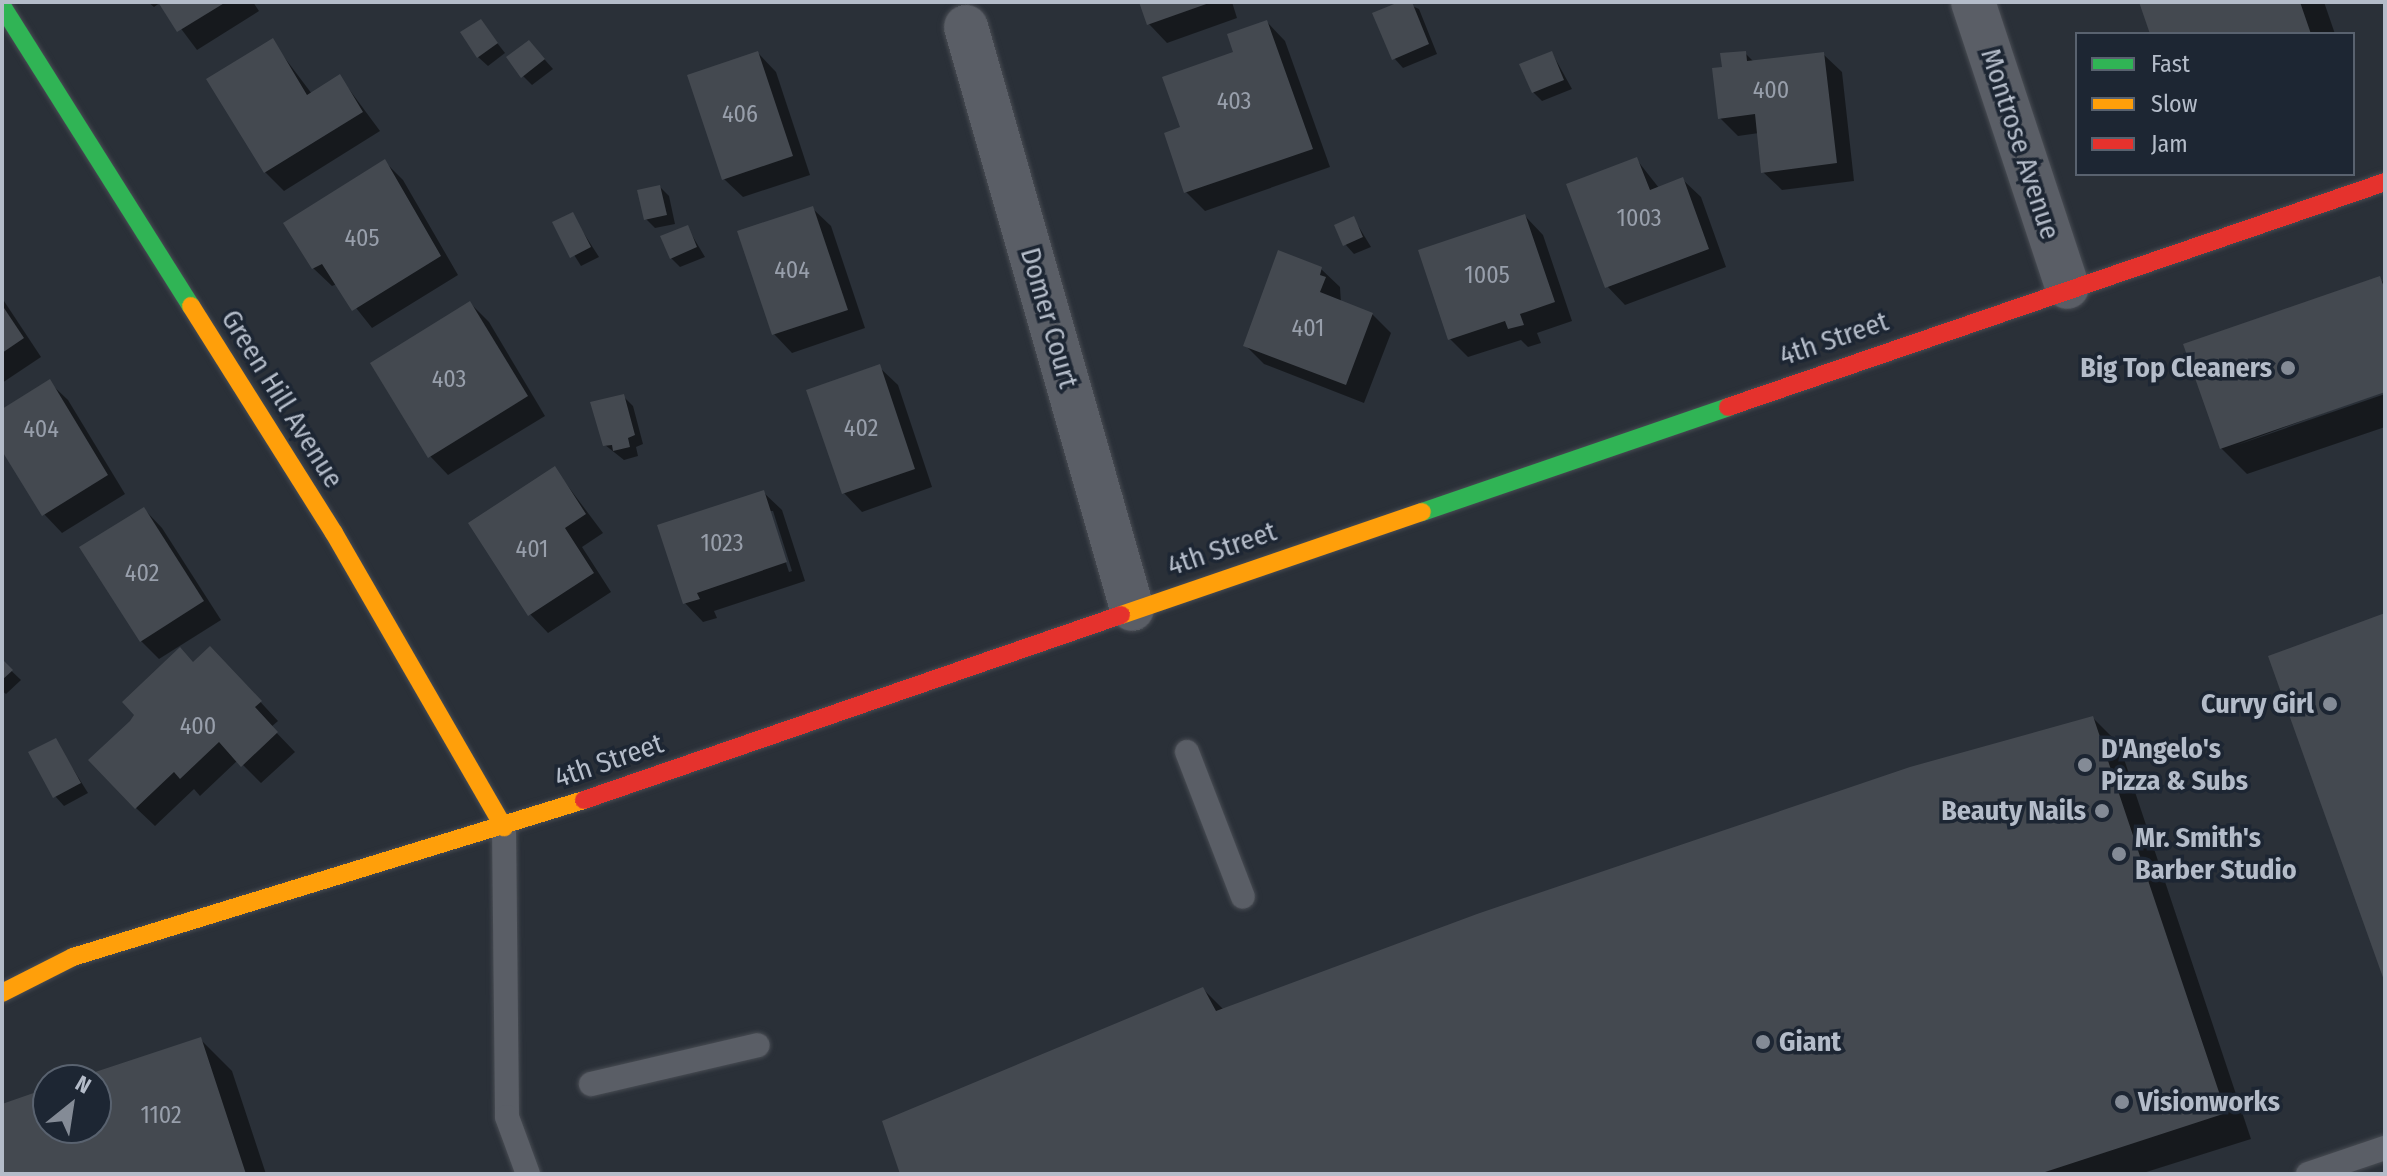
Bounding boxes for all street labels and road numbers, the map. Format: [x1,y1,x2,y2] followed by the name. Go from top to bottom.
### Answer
[1973,44,2067,244] street label: Montrose Avenue
[1013,244,1085,392] street label: Domer Court
[214,304,350,494] street label: Green Hill Avenue
[1775,305,1893,373] street label: 4th Street
[1163,515,1281,583] street label: 4th Street
[550,727,668,795] street label: 4th Street

